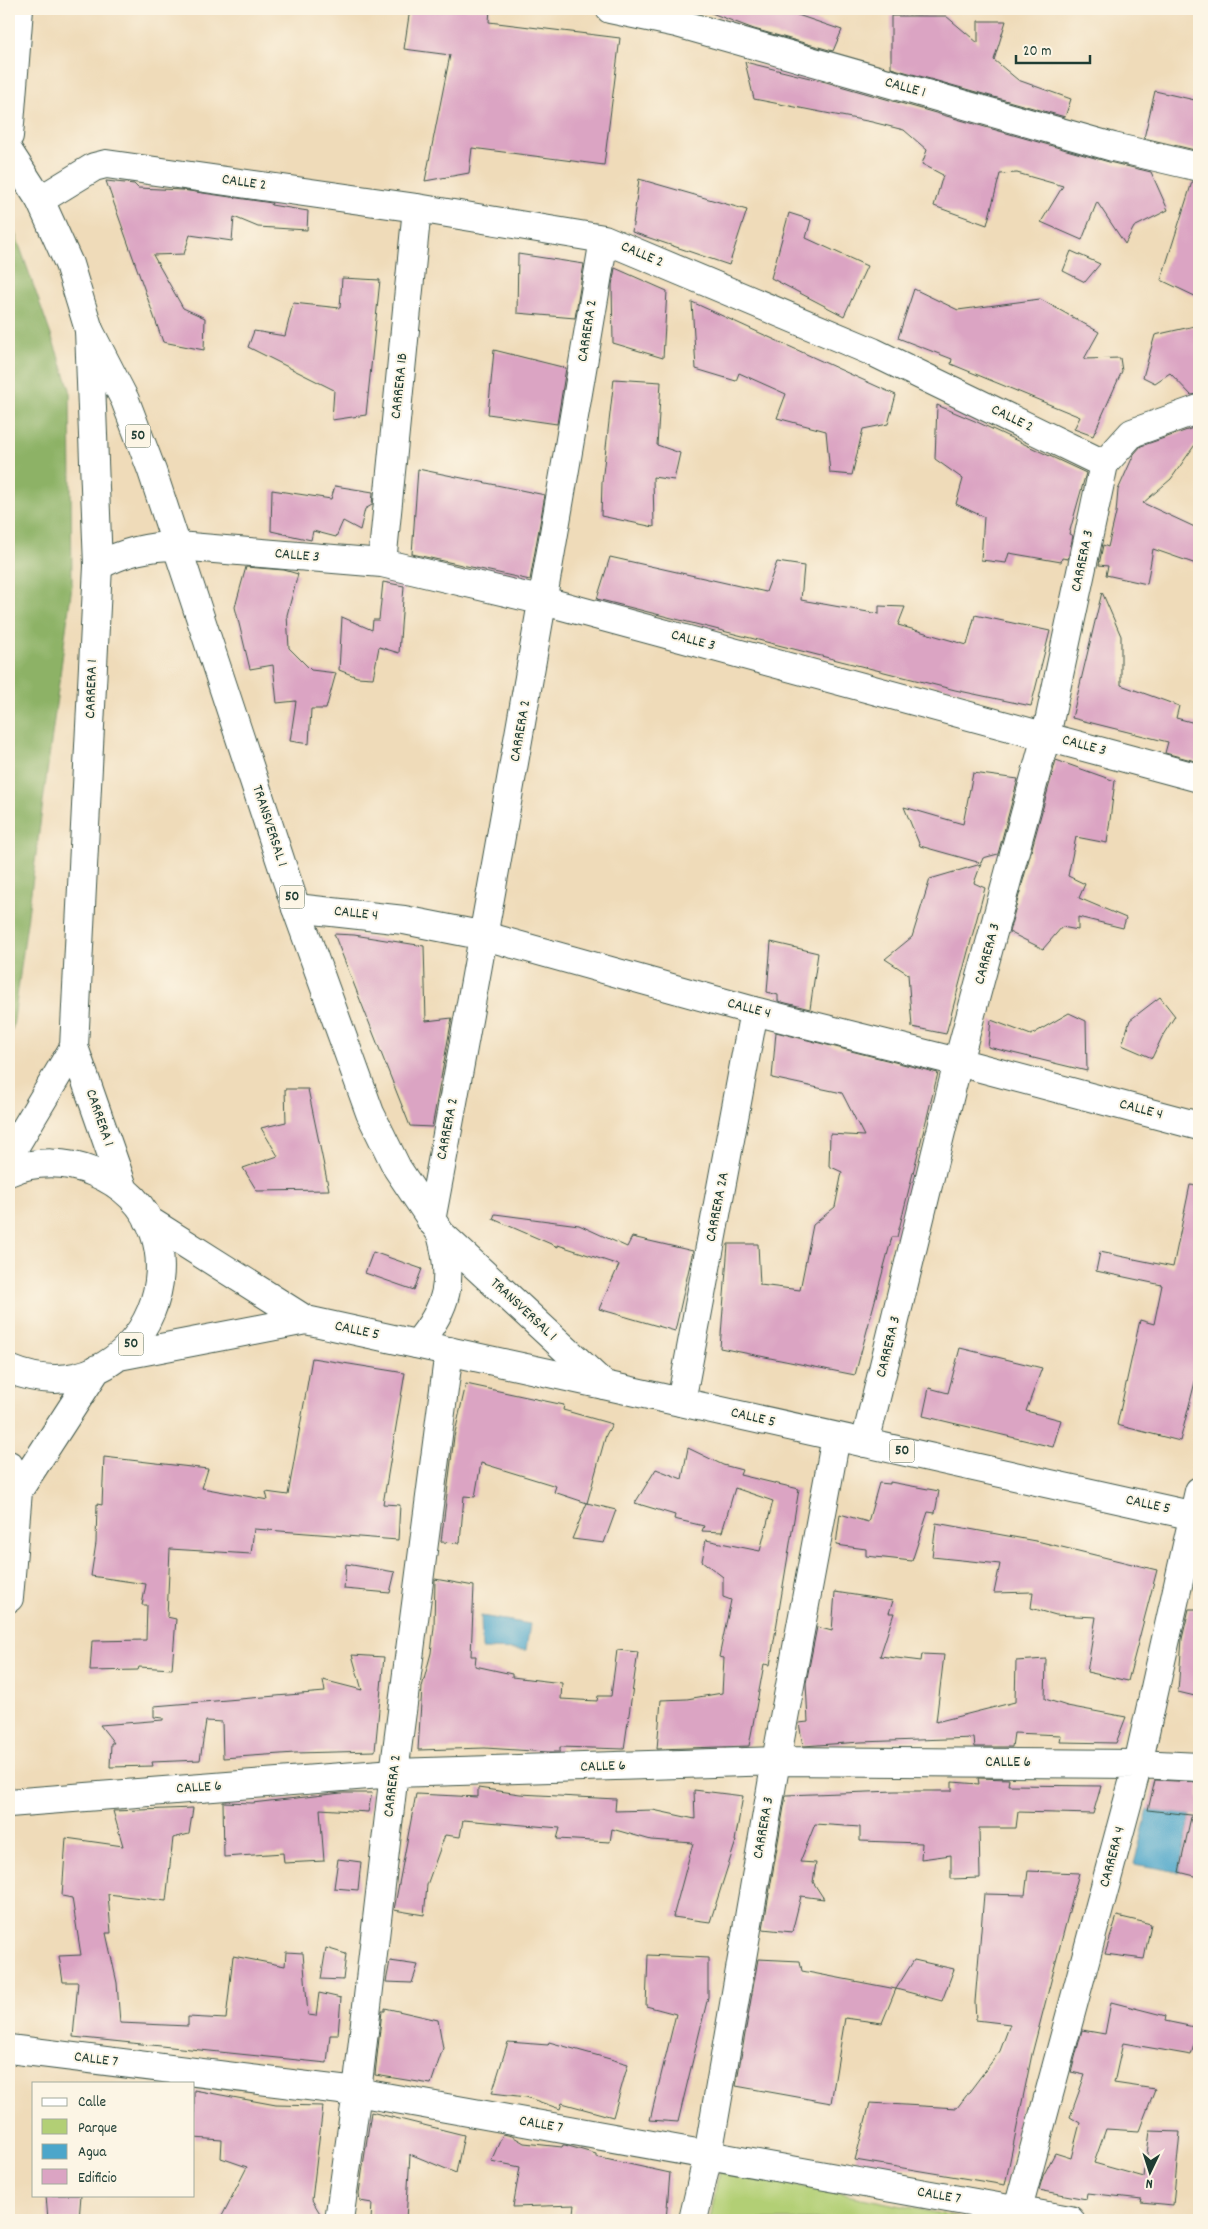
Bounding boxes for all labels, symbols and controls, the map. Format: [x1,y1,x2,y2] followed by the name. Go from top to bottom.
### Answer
[1016,32,1089,64] scale bar
[1023,41,1051,63] text: 20 m
[882,72,928,104] street label: CALLE 1
[220,169,268,197] street label: CALLE 2
[617,236,667,274] street label: CALLE 2
[572,298,604,364] street label: CARRERA 2
[386,352,414,420] street label: CARRERA 1B
[987,399,1037,439] street label: CALLE 2
[126,424,150,448] road number: 50
[1066,528,1100,594] street label: CARRERA 3
[274,543,320,569] street label: CALLE 3
[669,625,717,657] street label: CALLE 3
[80,659,104,719] street label: CARRERA 1
[505,698,537,764] street label: CARRERA 2
[1060,730,1108,762] street label: CALLE 3
[245,782,293,870] street label: TRANSVERSAL 1
[280,886,304,909] road number: 50
[333,901,379,927] street label: CALLE 4
[969,921,1007,987] street label: CARRERA 3
[725,993,773,1025] street label: CALLE 4
[79,1086,119,1150] street label: CARRERA 1
[1117,1094,1165,1126] street label: CALLE 4
[431,1096,465,1162] street label: CARRERA 2
[700,1170,736,1244] street label: CARRERA 2A
[485,1273,561,1347] street label: TRANSVERSAL 1
[871,1314,907,1380] street label: CARRERA 3
[333,1316,381,1346] street label: CALLE 5
[118,1332,144,1356] road number: 50
[729,1402,777,1434] street label: CALLE 5
[890,1440,914,1462] road number: 50
[1124,1490,1172,1520] street label: CALLE 5
[985,1752,1031,1774] street label: CALLE 6
[378,1754,408,1818] street label: CARRERA 2
[580,1755,626,1779] street label: CALLE 6
[176,1775,222,1801] street label: CALLE 6
[748,1795,780,1861] street label: CARRERA 3
[1094,1824,1132,1890] street label: CARRERA 4
[73,2046,119,2074] street label: CALLE 7
[32,2082,195,2196] legend
[78,2092,107,2114] text: Calle
[517,2110,565,2140] street label: CALLE 7
[78,2118,118,2140] text: Parque
[78,2142,107,2164] text: Agua
[1126,2146,1176,2196] north arrow
[78,2168,117,2190] text: Edificio
[1145,2173,1153,2193] text: N
[915,2181,963,2211] street label: CALLE 7

